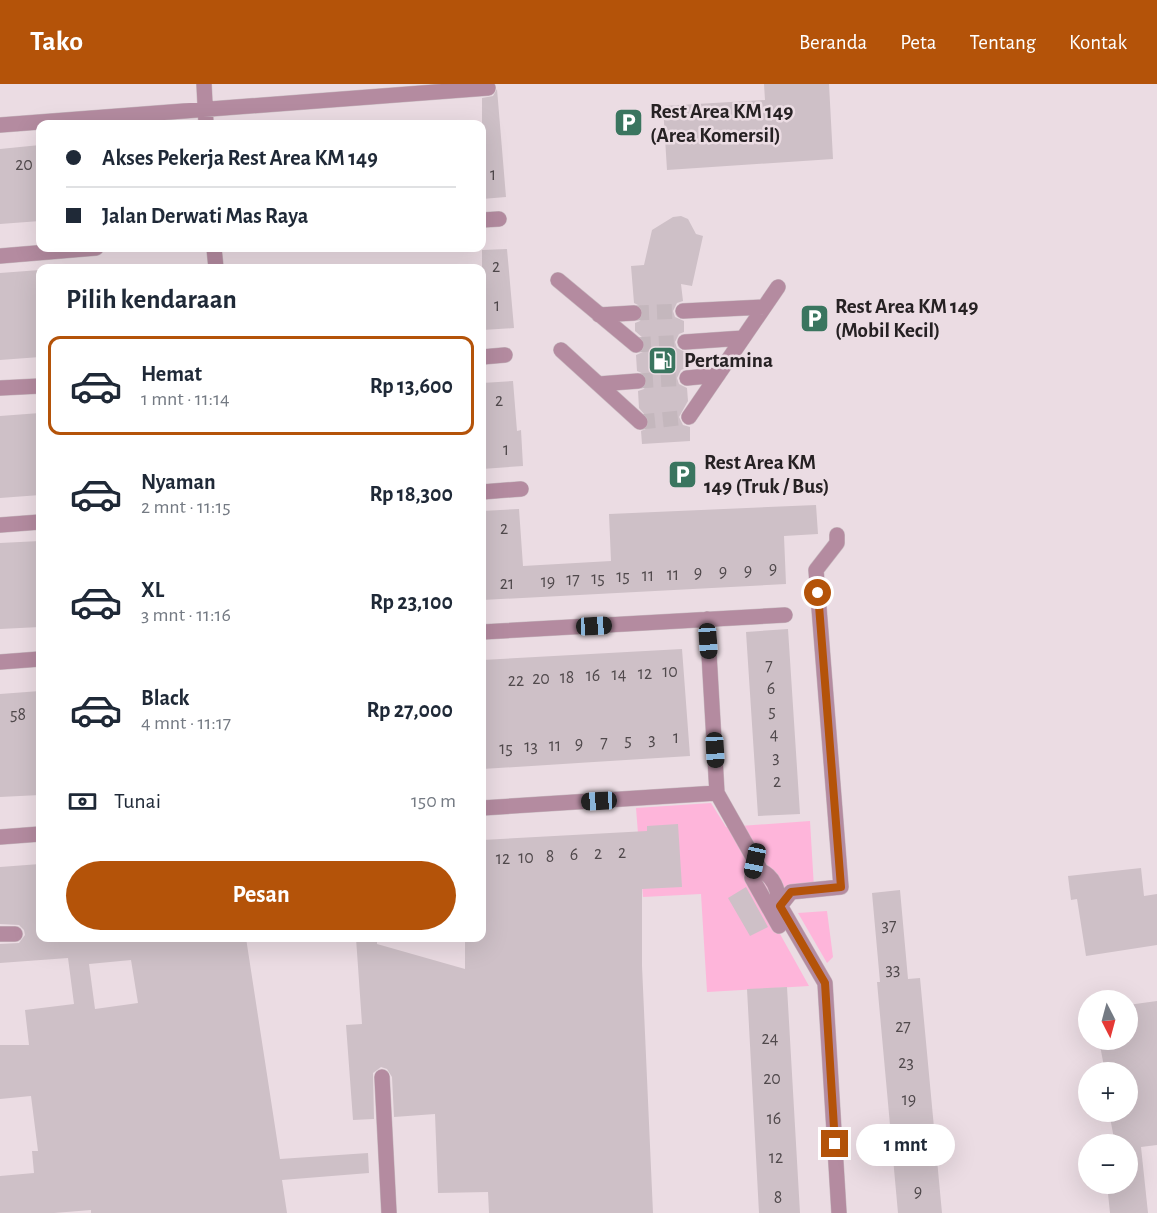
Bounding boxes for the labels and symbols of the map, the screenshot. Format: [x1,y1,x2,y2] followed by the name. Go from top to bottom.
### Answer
[650,101,793,146] place label: Rest Area KM 149 (Area Komersil)
[613,107,645,139] parking icon: Rest Area KM 149 (Area Komersil)
[15,156,33,174] house number: 20
[490,166,496,184] house number: 1
[492,258,500,276] house number: 2
[835,296,978,341] place label: Rest Area KM 149 (Mobil Kecil)
[494,297,500,315] house number: 1
[798,302,830,334] parking icon: Rest Area KM 149 (Mobil Kecil)
[647,344,679,376] fuel station icon: Pertamina
[684,350,773,371] place label: Pertamina
[495,392,503,410] house number: 2
[503,441,509,459] house number: 1
[704,452,830,497] place label: Rest Area KM 149 (Truk / Bus)
[667,458,699,490] parking icon: Rest Area KM 149 (Truk / Bus)
[500,520,508,538] house number: 2
[769,560,777,578] house number: 9
[744,562,752,580] house number: 9
[719,563,727,581] house number: 9
[694,564,702,582] house number: 9
[667,566,679,584] house number: 11
[642,567,654,585] house number: 11
[616,568,630,586] house number: 15
[591,570,605,588] house number: 15
[566,571,580,589] house number: 17
[541,573,555,591] house number: 19
[500,575,514,593] house number: 21
[804,579,831,606] route start
[576,616,612,636] car
[698,622,718,660] car
[765,657,773,675] house number: 7
[662,663,678,681] house number: 10
[638,665,652,683] house number: 12
[612,666,627,684] house number: 14
[586,667,600,685] house number: 16
[560,669,574,687] house number: 18
[532,670,550,688] house number: 20
[508,672,524,690] house number: 22
[767,680,775,698] house number: 6
[768,703,776,721] house number: 5
[10,706,26,724] house number: 58
[770,726,779,744] house number: 4
[673,729,679,747] house number: 1
[648,731,656,749] house number: 3
[624,732,632,750] house number: 5
[705,732,725,768] car
[600,734,608,752] house number: 7
[575,735,583,753] house number: 9
[549,737,561,755] house number: 11
[524,738,538,756] house number: 13
[499,740,513,758] house number: 15
[772,749,780,767] house number: 3
[773,773,781,791] house number: 2
[581,791,617,811] car
[742,842,768,880] car
[618,844,626,862] house number: 2
[594,845,602,863] house number: 2
[570,846,578,864] house number: 6
[546,848,554,866] house number: 8
[518,849,534,867] house number: 10
[496,850,510,868] house number: 12
[882,917,896,935] house number: 37
[886,961,900,979] house number: 33
[1078,990,1138,1050] north arrow
[895,1018,911,1036] house number: 27
[762,1030,779,1048] house number: 24
[898,1054,914,1072] house number: 23
[763,1070,781,1088] house number: 20
[902,1091,916,1109] house number: 19
[767,1110,781,1128] house number: 16
[856,1123,955,1165] callout: 1 mnt
[821,1130,848,1157] route end
[769,1149,783,1167] house number: 12
[914,1183,922,1201] house number: 9
[774,1189,782,1207] house number: 8

